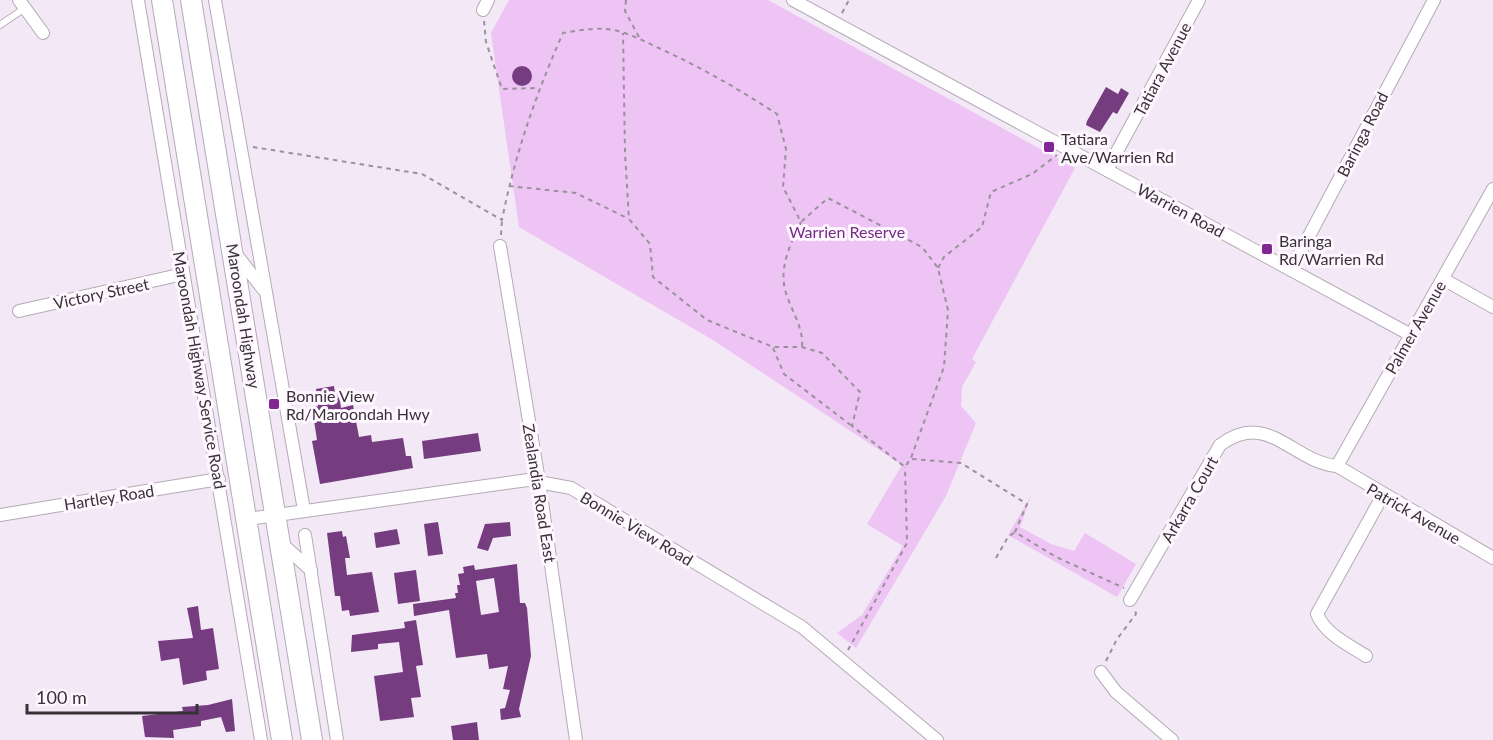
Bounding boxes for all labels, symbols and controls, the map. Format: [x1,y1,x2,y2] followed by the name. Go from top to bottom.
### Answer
[1129,19,1195,119] street label: Tatiara Avenue
[1333,88,1391,180] street label: Baringa Road
[1061,129,1174,166] place label: Tatiara Ave/Warrien Rd
[1042,140,1056,154] marker: Tatiara Ave/Warrien Rd
[1134,179,1228,241] street label: Warrien Road
[789,222,905,241] park label: Warrien Reserve
[1279,231,1384,268] place label: Baringa Rd/Warrien Rd
[223,242,265,391] street label: Maroondah Highway
[1260,242,1274,256] marker: Baringa Rd/Warrien Rd
[170,250,230,490] street label: Maroondah Highway Service Road
[52,274,151,312] street label: Victory Street
[1381,277,1449,377] street label: Palmer Avenue
[286,386,431,423] place label: Bonnie View Rd/Maroondah Hwy
[267,397,281,411] marker: Bonnie View Rd/Maroondah Hwy
[520,422,560,564] street label: Zealandia Road East
[1157,452,1221,545] street label: Arkarra Court
[1364,479,1464,547] street label: Patrick Avenue
[63,481,155,513] street label: Hartley Road
[577,487,697,569] street label: Bonnie View Road
[27,677,196,715] scale bar
[36,686,87,708] text: 100 m

